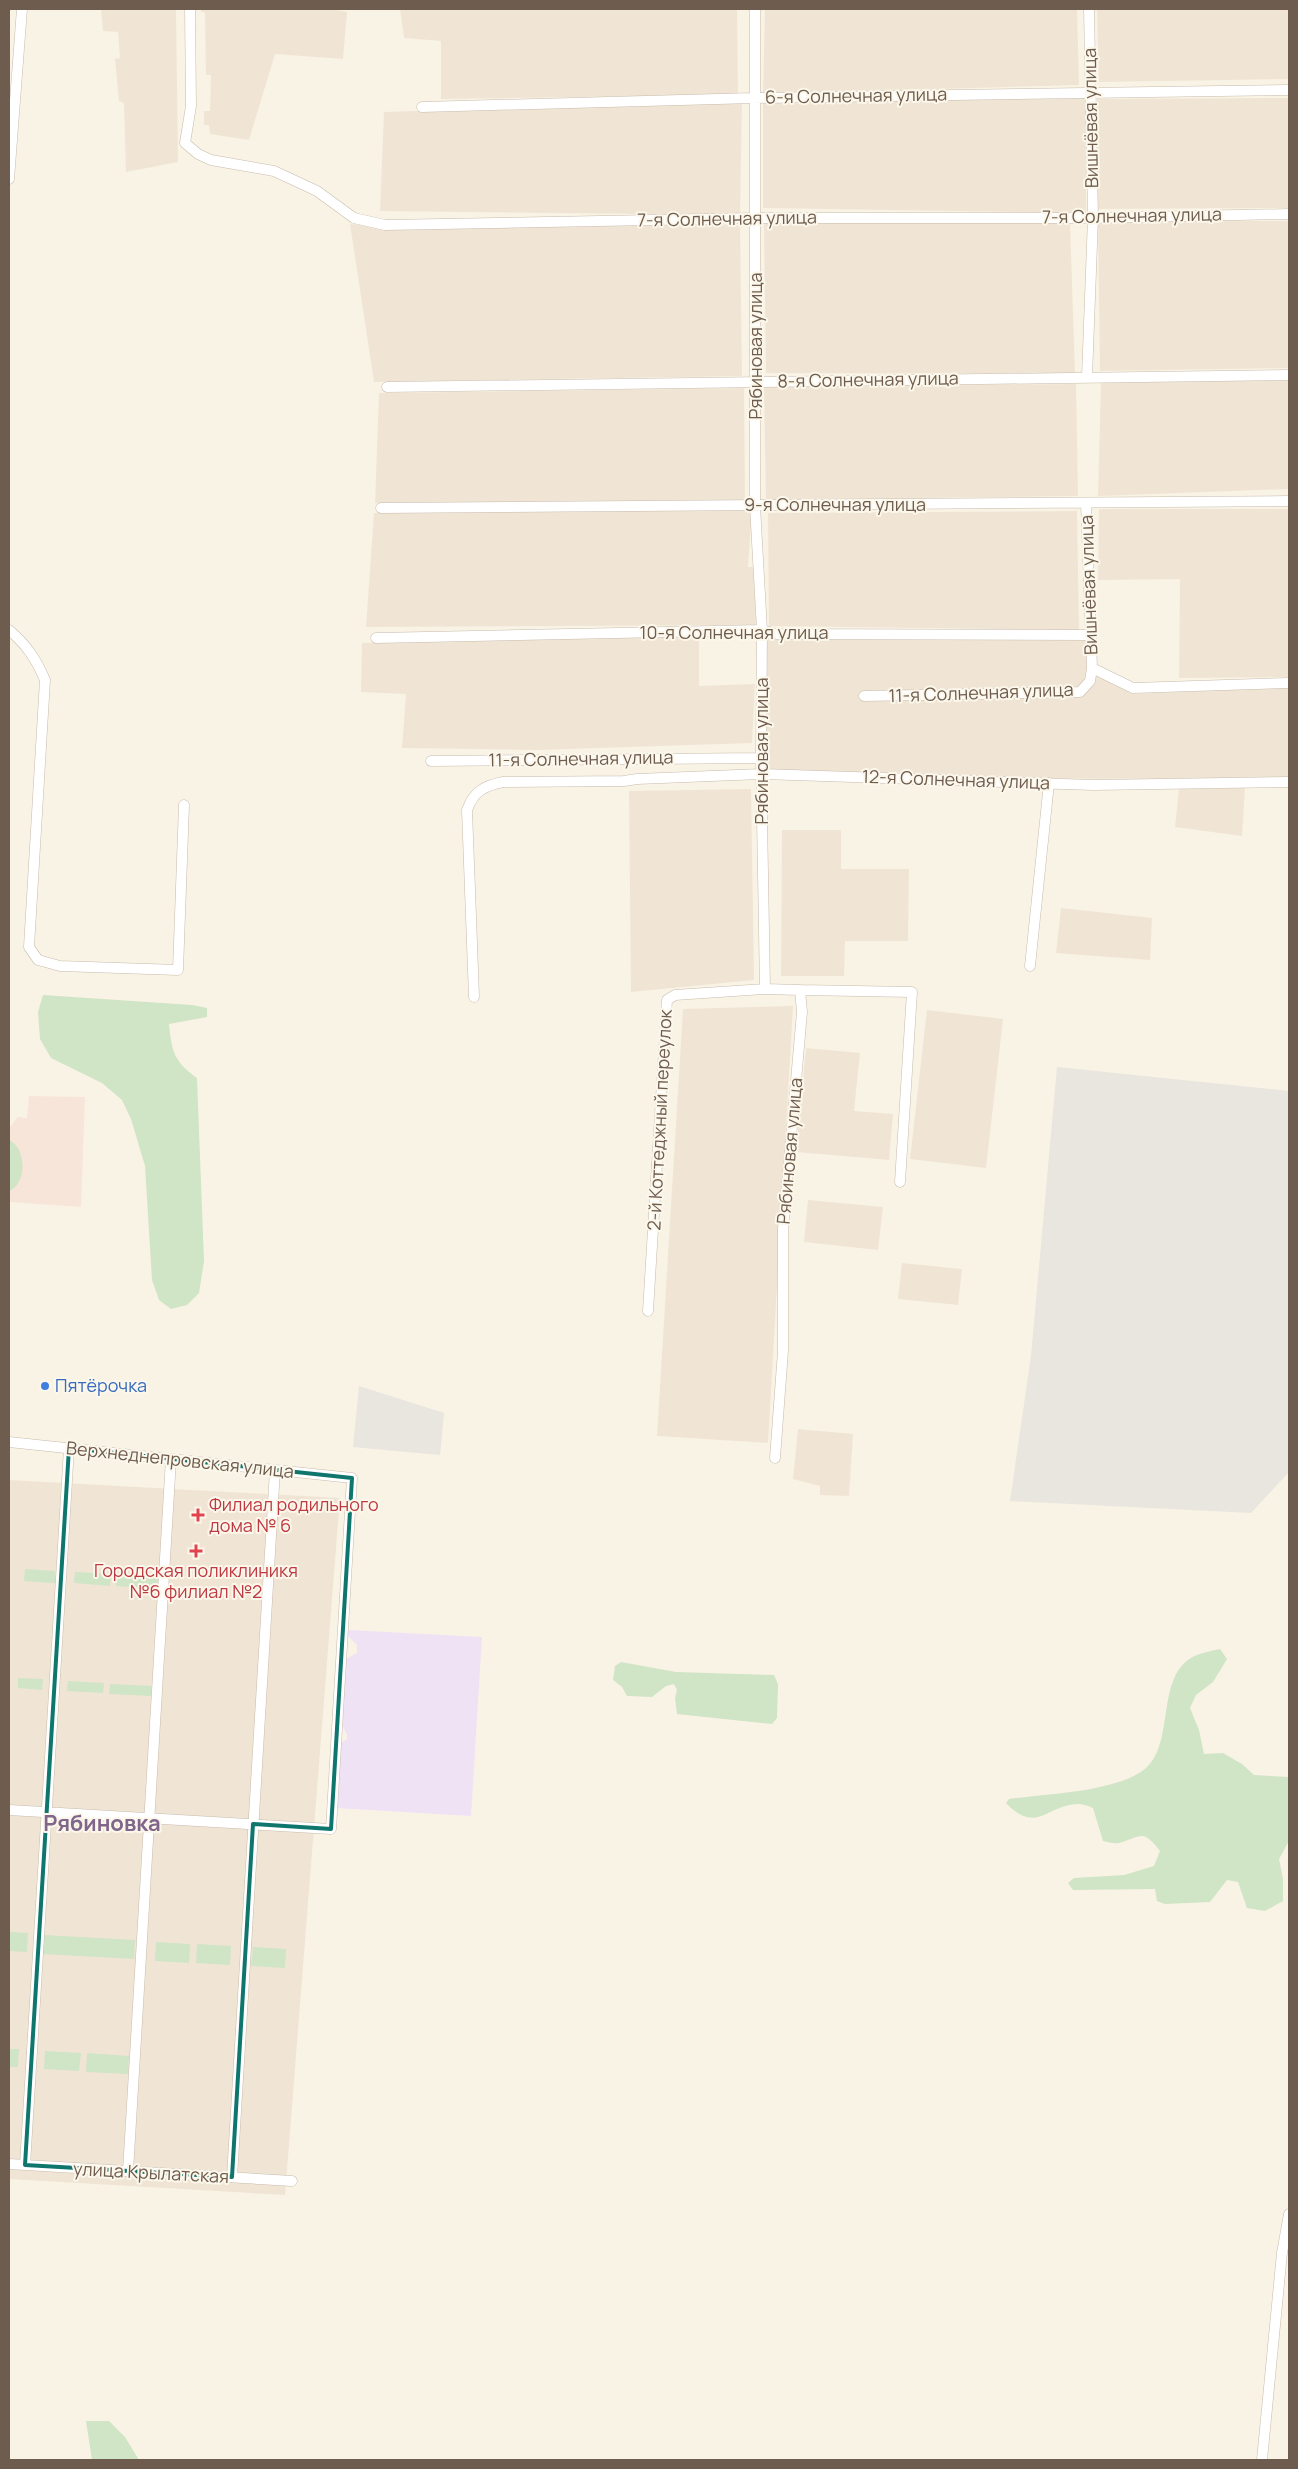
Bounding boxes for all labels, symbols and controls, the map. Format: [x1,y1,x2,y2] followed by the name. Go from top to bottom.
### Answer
[1077,48,1103,188] street label: Вишнёвая улица
[765,81,947,109] street label: 6-я Солнечная улица
[1042,201,1222,229] street label: 7-я Солнечная улица
[637,204,817,232] street label: 7-я Солнечная улица
[743,273,767,419] street label: Рябиновая улица
[777,365,959,393] street label: 8-я Солнечная улица
[744,492,926,516] street label: 9-я Солнечная улица
[1074,515,1102,655] street label: Вишнёвая улица
[640,620,828,644] street label: 10-я Солнечная улица
[888,677,1074,707] street label: 11-я Солнечная улица
[749,678,773,824] street label: Рябиновая улица
[488,744,674,772] street label: 11-я Солнечная улица
[862,764,1051,794] street label: 12-я Солнечная улица
[641,1008,677,1231] street label: 2-й Коттеджный переулок
[771,1077,807,1225] street label: Рябиновая улица
[55,1373,147,1397] place label: Пятёрочка
[39,1380,51,1392] marker: Пятёрочка
[65,1435,295,1483] street label: Верхнеднепровская улица
[209,1492,379,1537] place label: Филиал родильного дома № 6
[191,1508,205,1522] marker: Филиал родильного дома № 6
[189,1544,203,1558] marker: Городская поликлиникя №6 филиал №2
[94,1558,298,1603] place label: Городская поликлиникя №6 филиал №2
[43,1808,161,1838] district label: Рябиновка
[73,2156,230,2188] street label: улица Крылатская

